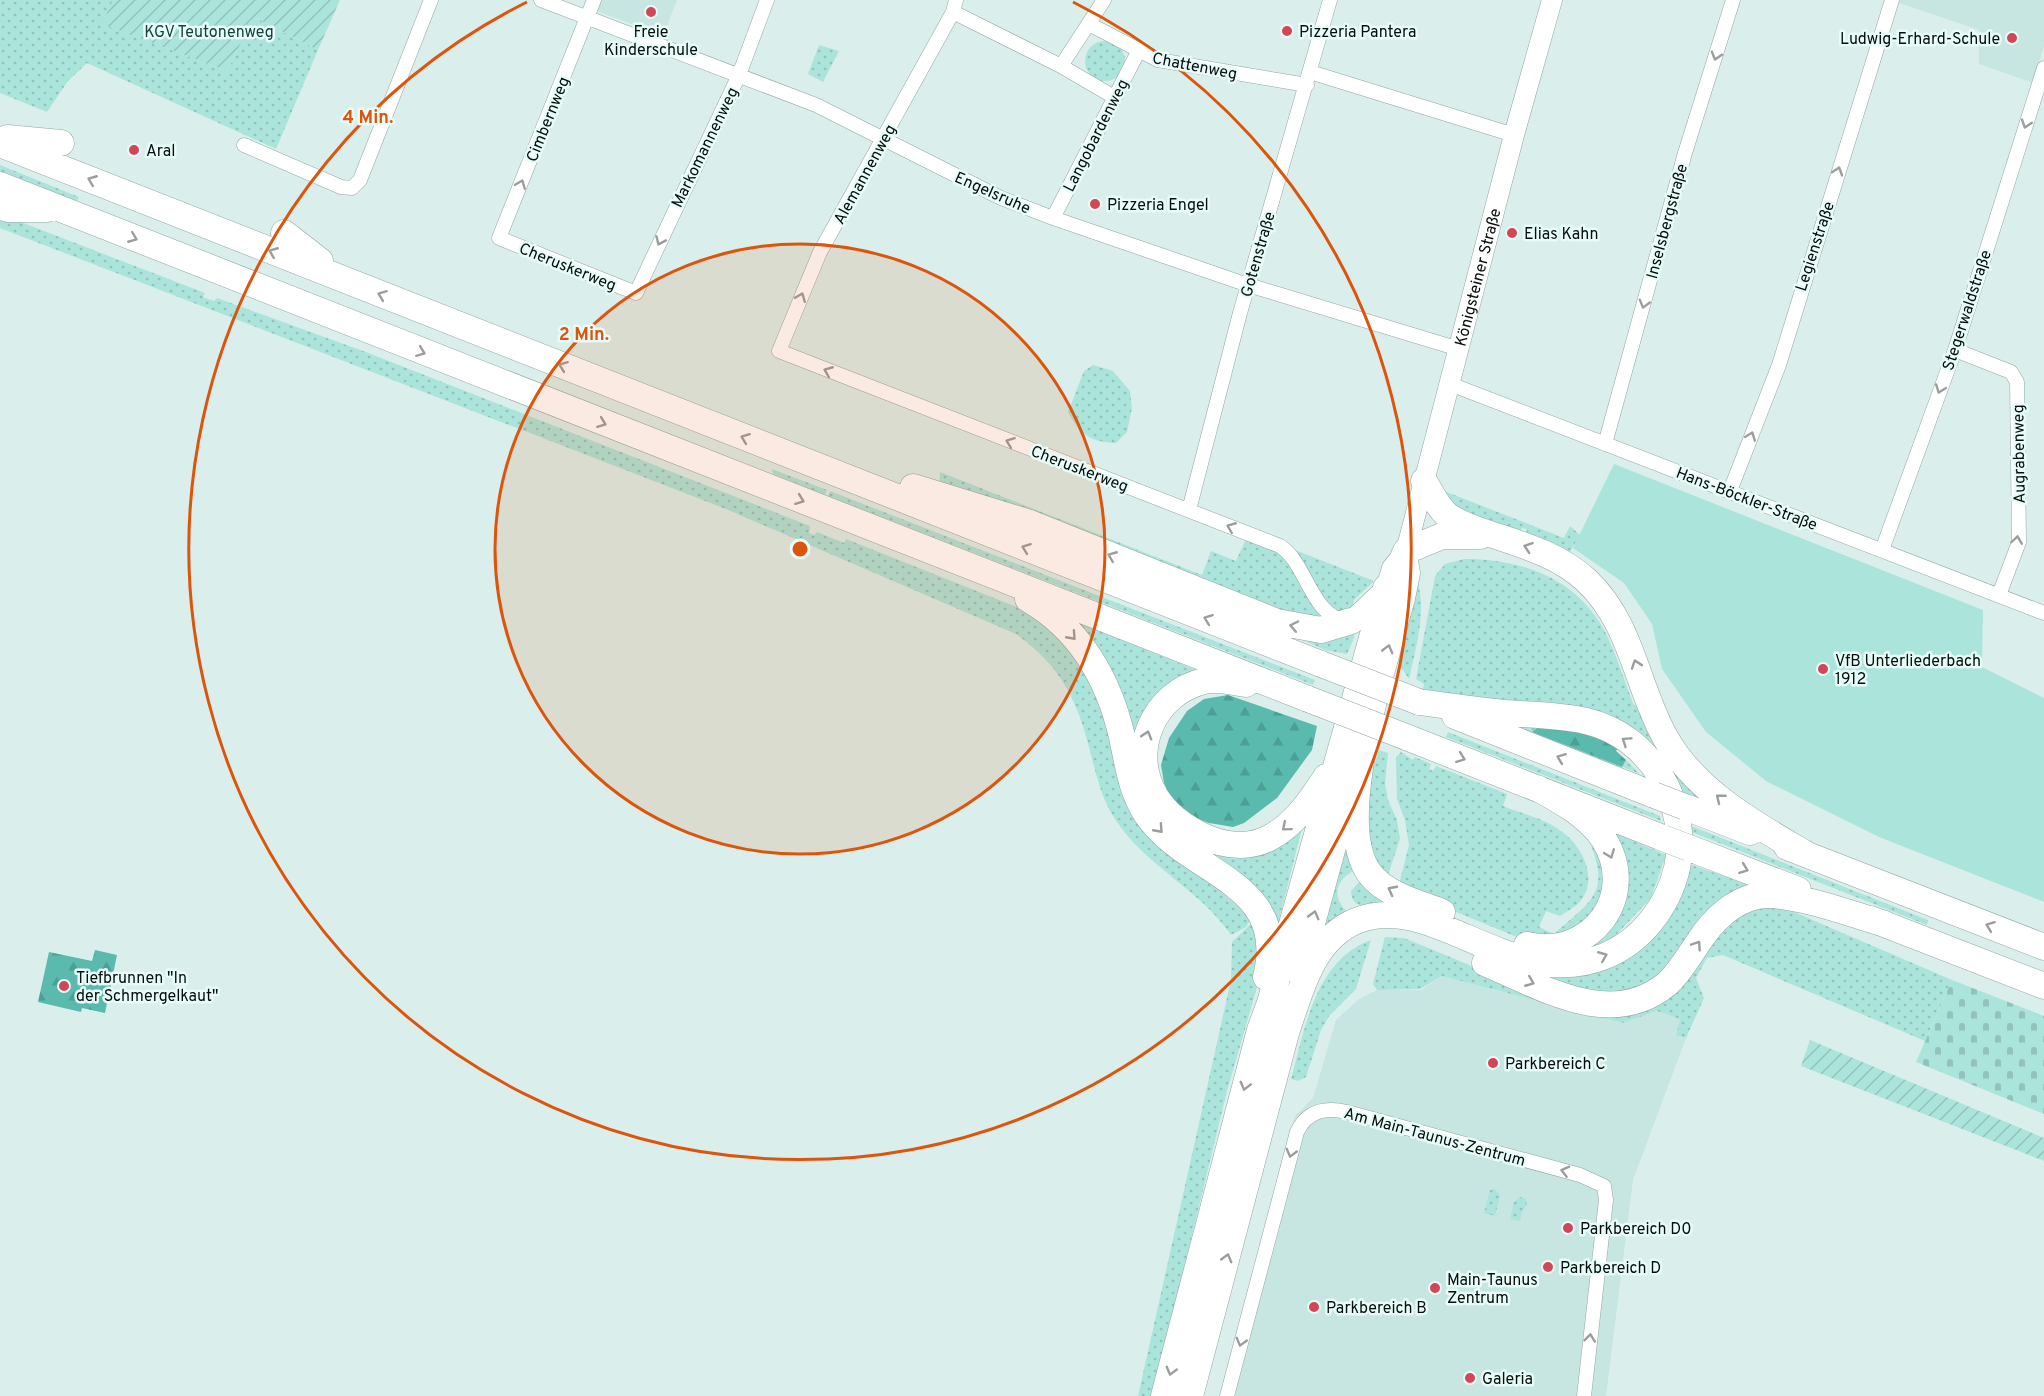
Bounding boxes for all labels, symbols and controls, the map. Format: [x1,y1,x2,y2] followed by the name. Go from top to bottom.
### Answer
[644,5,658,19] marker: Freie Kinderschule
[144,23,274,43] park label: KGV Teutonenweg
[604,23,698,61] place label: Freie Kinderschule
[1299,23,1416,43] place label: Pizzeria Pantera
[1280,24,1294,38] marker: Pizzeria Pantera
[1840,30,2000,50] place label: Ludwig-Erhard-Schule
[2005,31,2019,45] marker: Ludwig-Erhard-Schule
[1150,49,1239,85] street label: Chattenweg
[1711,50,1723,61] one-way arrow
[523,74,575,165] street label: Cimbernweg
[1060,76,1134,196] street label: Langobardenweg
[668,84,744,211] street label: Markomannenweg
[343,107,393,130] text: 4 Min.
[2021,118,2033,129] one-way arrow
[830,121,901,229] street label: Alemannenweg
[146,142,175,162] place label: Aral
[127,143,141,157] marker: Aral
[1643,162,1693,281] street label: Inselsbergstraße
[1830,166,1843,177] one-way arrow
[951,168,1033,219] street label: Engelsruhe
[87,175,98,187] one-way arrow
[514,179,526,190] one-way arrow
[1107,196,1209,216] place label: Pizzeria Engel
[1088,197,1102,211] marker: Pizzeria Engel
[1792,199,1840,294] street label: Legienstraße
[1452,206,1507,349] street label: Königsteiner Straße
[1237,210,1281,300] street label: Gotenstraße
[1524,225,1598,245] place label: Elias Kahn
[1505,226,1519,240] marker: Elias Kahn
[127,231,138,243] one-way arrow
[655,235,667,246] one-way arrow
[516,239,619,296] street label: Cheruskerweg
[268,247,279,259] one-way arrow
[1939,248,1997,373] street label: Stegerwaldstraße
[377,290,388,302] one-way arrow
[794,293,806,304] one-way arrow
[1639,298,1651,308] one-way arrow
[559,324,609,347] text: 2 Min.
[415,345,426,357] one-way arrow
[559,361,569,374] one-way arrow
[824,366,835,378] one-way arrow
[1935,383,1948,394] one-way arrow
[2009,404,2031,504] street label: Augrabenweg
[596,416,607,428] one-way arrow
[1744,431,1757,442] one-way arrow
[740,432,751,445] one-way arrow
[1005,437,1016,449] one-way arrow
[1028,442,1131,498] street label: Cheruskerweg
[1673,464,1820,536] street label: Hans-Böckler-Straße
[794,493,805,505] one-way arrow
[1227,521,1237,534] one-way arrow
[2011,535,2023,545] one-way arrow
[790,539,810,559] centre of rings
[1523,541,1534,554] one-way arrow
[1022,543,1033,555] one-way arrow
[1108,551,1119,563] one-way arrow
[1203,614,1214,626] one-way arrow
[1289,620,1299,633] one-way arrow
[1065,629,1076,640] one-way arrow
[1381,645,1394,655] one-way arrow
[1835,652,1981,690] place label: VfB Unterliederbach 1912
[1631,659,1643,670] one-way arrow
[1816,662,1830,676] marker: VfB Unterliederbach 1912
[1140,730,1152,741] one-way arrow
[1622,737,1633,748] one-way arrow
[1455,751,1466,764] one-way arrow
[1556,753,1567,765] one-way arrow
[1716,794,1727,805] one-way arrow
[1282,819,1293,830] one-way arrow
[1152,823,1163,833] one-way arrow
[1602,848,1615,859] one-way arrow
[1738,862,1749,874] one-way arrow
[1387,886,1398,898] one-way arrow
[1307,910,1319,921] one-way arrow
[1985,921,1996,933] one-way arrow
[1689,941,1700,952] one-way arrow
[1597,951,1608,963] one-way arrow
[76,969,218,1007] place label: Tiefbrunnen "In der Schmergelkaut"
[1524,975,1535,987] one-way arrow
[57,979,71,993] marker: Tiefbrunnen "In der Schmergelkaut"
[1505,1055,1606,1075] place label: Parkbereich C
[1486,1056,1500,1070] marker: Parkbereich C
[1240,1081,1252,1091] one-way arrow
[1342,1104,1527,1172] street label: Am Main-Taunus-Zentrum
[1286,1147,1298,1158] one-way arrow
[1561,1166,1571,1178] one-way arrow
[1580,1220,1692,1240] place label: Parkbereich D0
[1561,1221,1575,1235] marker: Parkbereich D0
[1219,1253,1232,1263] one-way arrow
[1560,1259,1661,1279] place label: Parkbereich D
[1541,1260,1555,1274] marker: Parkbereich D
[1447,1271,1538,1309] place label: Main-Taunus Zentrum
[1428,1281,1442,1295] marker: Main-Taunus Zentrum
[1326,1299,1427,1319] place label: Parkbereich B
[1307,1300,1321,1314] marker: Parkbereich B
[1583,1333,1596,1342] one-way arrow
[1236,1337,1249,1347] one-way arrow
[1166,1365,1178,1376] one-way arrow
[1482,1370,1533,1390] place label: Galeria
[1463,1371,1477,1385] marker: Galeria

